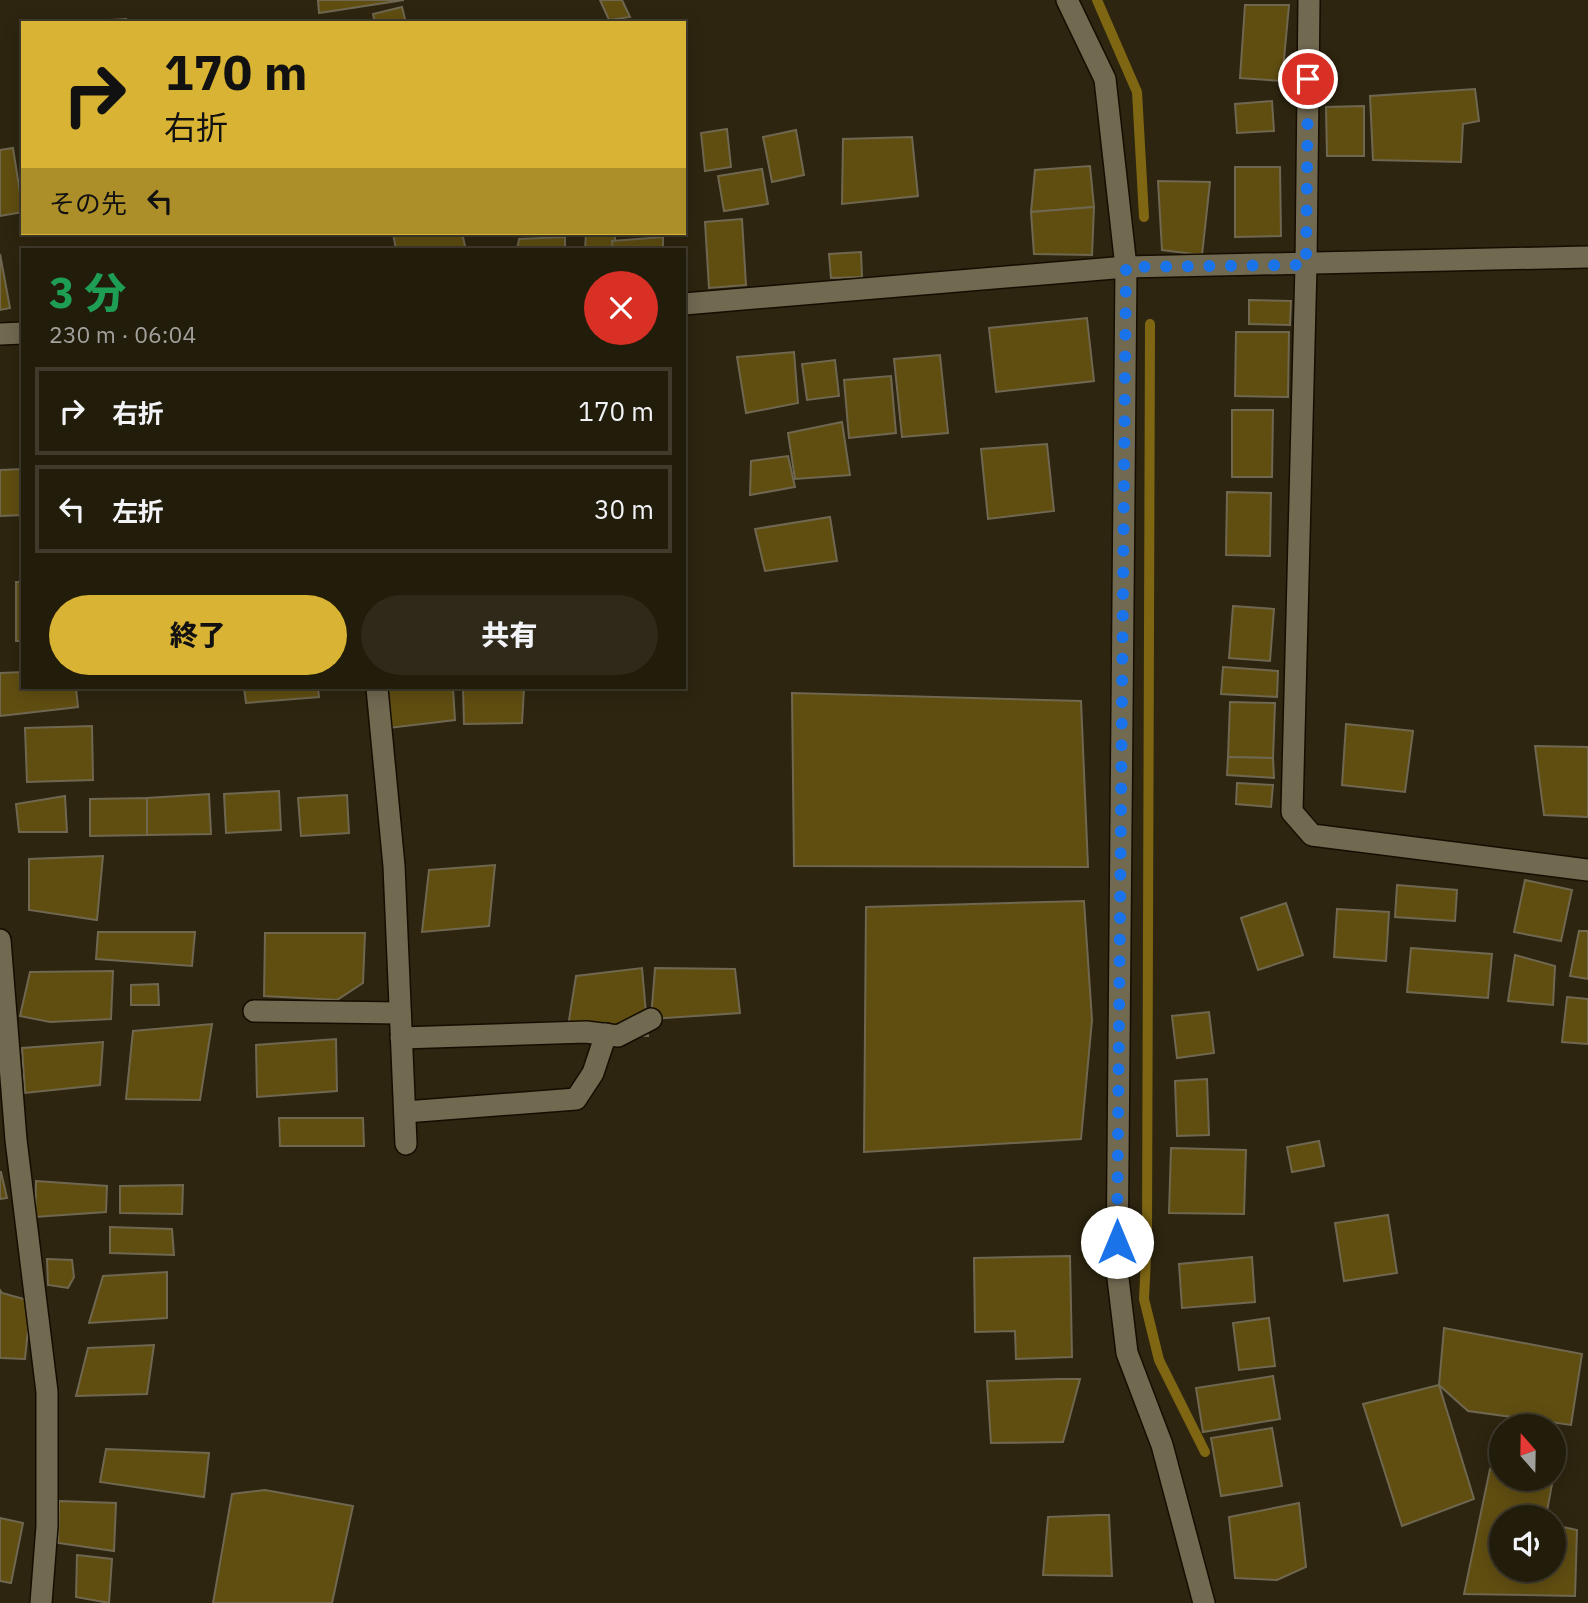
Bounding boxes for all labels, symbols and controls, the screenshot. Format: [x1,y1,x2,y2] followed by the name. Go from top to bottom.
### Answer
[164,40,308,103] text: 170 m
[49,49,140,140] icon: right
[1278,49,1338,109] pin
[1289,60,1327,98] icon: arrive
[164,106,228,148] text: 右折
[141,182,179,220] icon: left
[49,186,127,220] text: その先
[49,265,126,320] text: 3 分
[584,271,658,345] button: close
[49,319,196,349] text: 230 m · 06:04
[53,392,91,430] icon: right
[578,394,654,428] text: 170 m
[112,396,164,430] text: 右折
[53,490,91,528] icon: left
[594,492,654,526] text: 30 m
[112,494,164,528] text: 左折
[49,595,347,675] button: 終了
[361,595,658,675] button: 共有
[1080,1205,1154,1279] position arrow
[1489,1414,1566,1491] north arrow
[1489,1414,1566,1582] map controls
[1489,1505,1566,1582] button: sound

